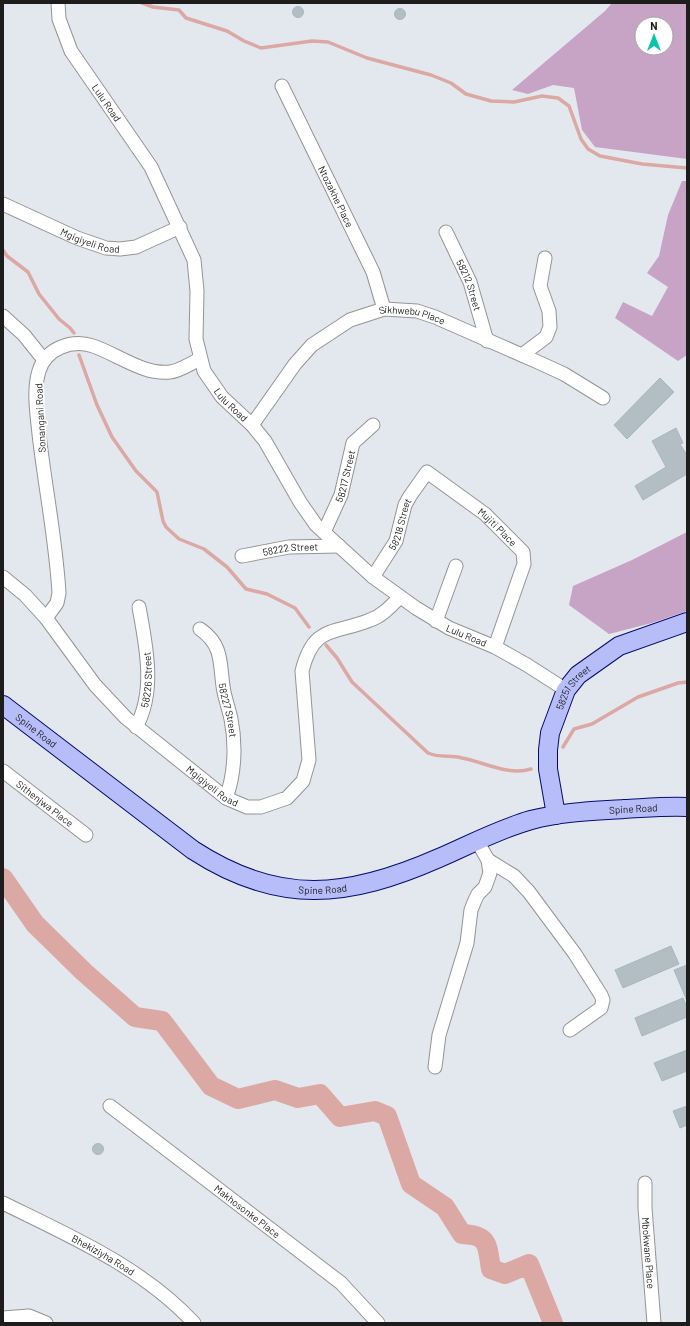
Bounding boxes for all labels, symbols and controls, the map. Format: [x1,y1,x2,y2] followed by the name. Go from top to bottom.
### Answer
[634,16,674,56] north arrow
[650,19,658,32] text: N
[90,82,124,124] street label: Lulu Road
[316,164,356,229] street label: Ntozakhe Place
[59,225,120,255] street label: Mgigiyeli Road
[454,257,484,312] street label: 58212 Street
[377,303,447,327] street label: Sikhwebu Place
[32,383,48,453] street label: Sonangani Road
[211,386,250,424] street label: Lulu Road
[333,449,357,504] street label: 58217 Street
[386,496,414,552] street label: 58218 Street
[476,505,519,548] street label: Mujiti Place
[262,540,319,558] street label: 58222 Street
[444,621,489,649] street label: Lulu Road
[138,651,154,709] street label: 58226 Street
[553,662,593,711] street label: 58251 Street
[217,682,240,738] street label: 58227 Street
[13,711,59,750] street label: Spine Road
[184,763,240,809] street label: Mgigiyeli Road
[14,778,76,829] street label: Sithenjwa Place
[609,801,658,816] street label: Spine Road
[298,881,348,896] street label: Spine Road
[212,1182,283,1240] street label: Makhosonke Place
[640,1217,657,1289] street label: Mbokwane Place
[70,1232,137,1278] street label: Bhekiziyha Road

